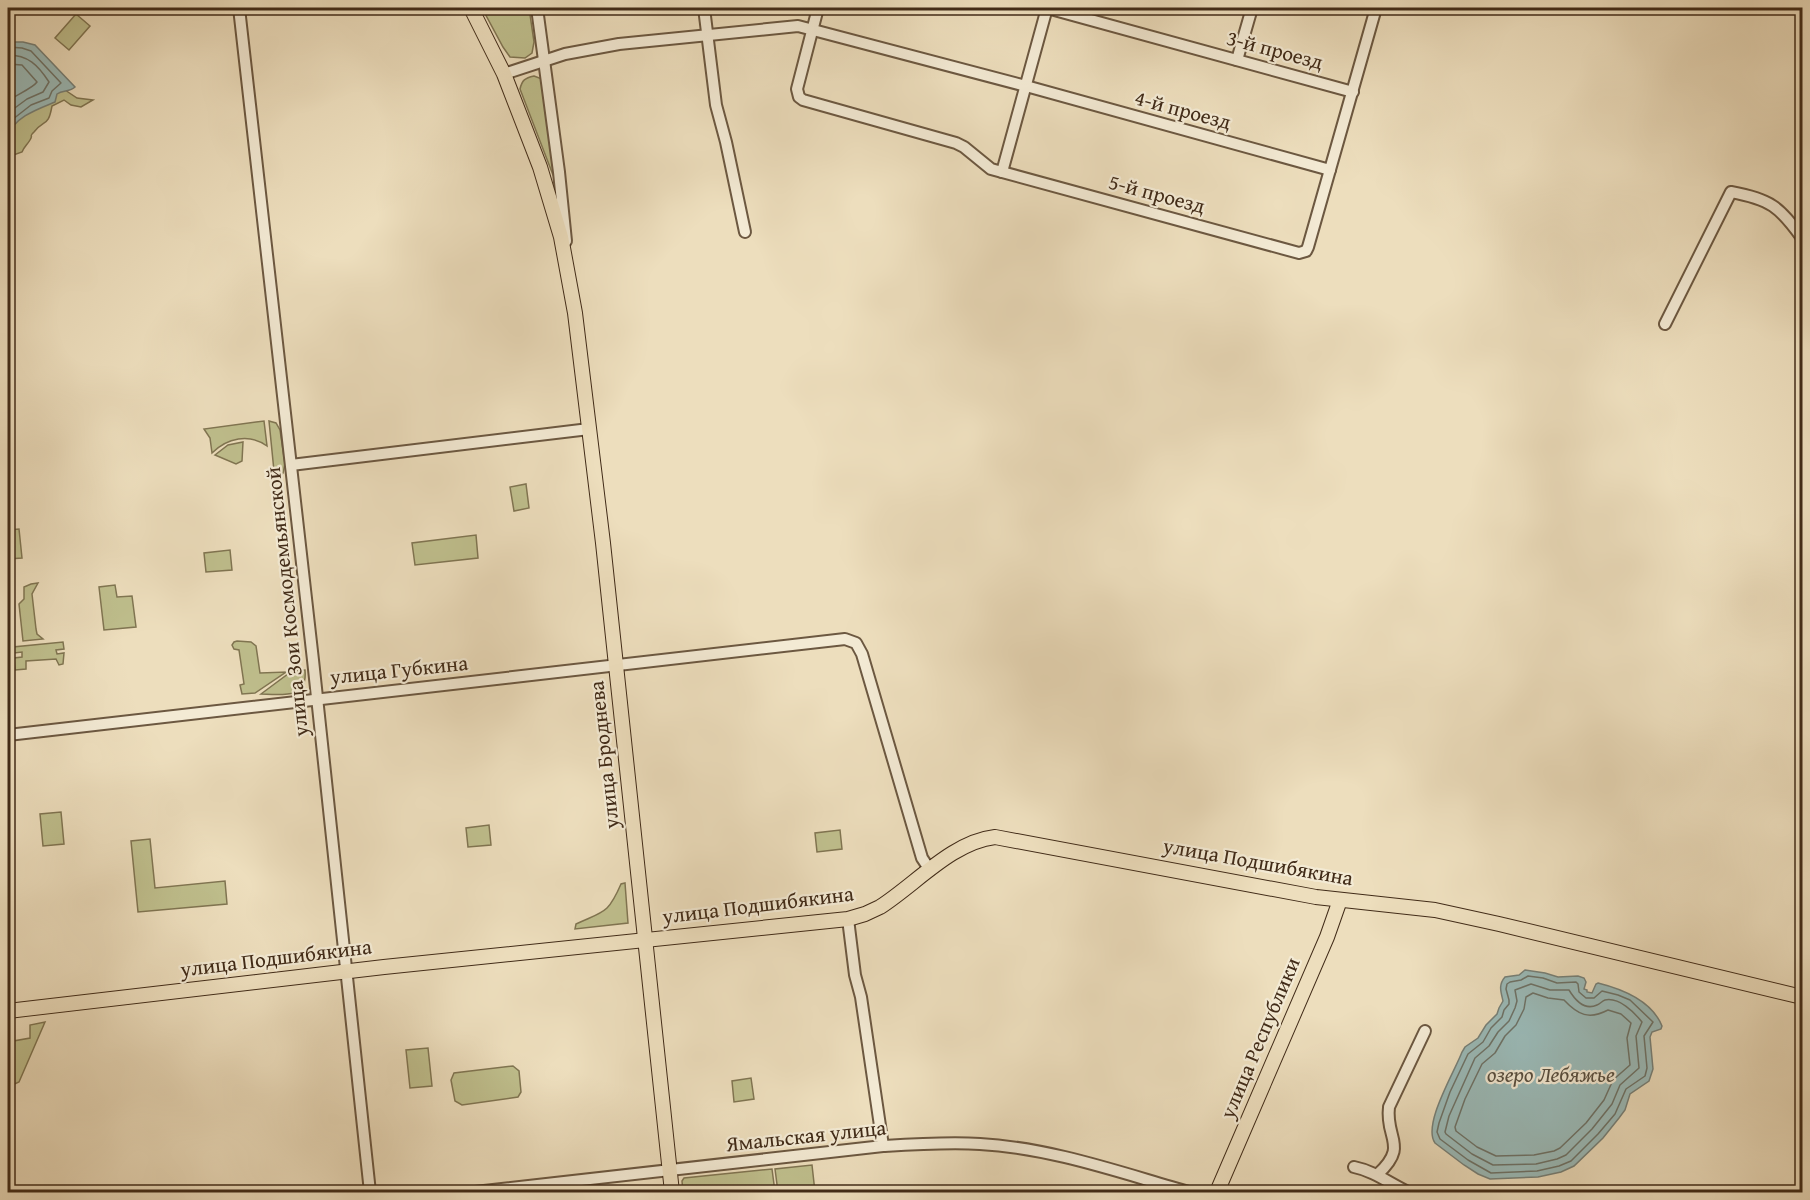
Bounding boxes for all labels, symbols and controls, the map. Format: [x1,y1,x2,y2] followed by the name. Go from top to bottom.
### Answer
[1223,22,1327,77] street label: 3-й проезд
[1131,82,1235,137] street label: 4-й проезд
[1105,166,1209,221] street label: 5-й проезд
[257,466,316,740] street label: улица Зои Космодемьянской
[327,647,469,692] street label: улица Губкина
[580,679,627,832] street label: улица Броднева
[1160,829,1356,893] street label: улица Подшибякина
[660,877,855,932] street label: улица Подшибякина
[178,930,373,985] street label: улица Подшибякина
[1211,952,1308,1124] street label: улица Республики
[1487,1058,1615,1090] water label: озеро Лебяжье
[723,1112,888,1159] street label: Ямальская улица

